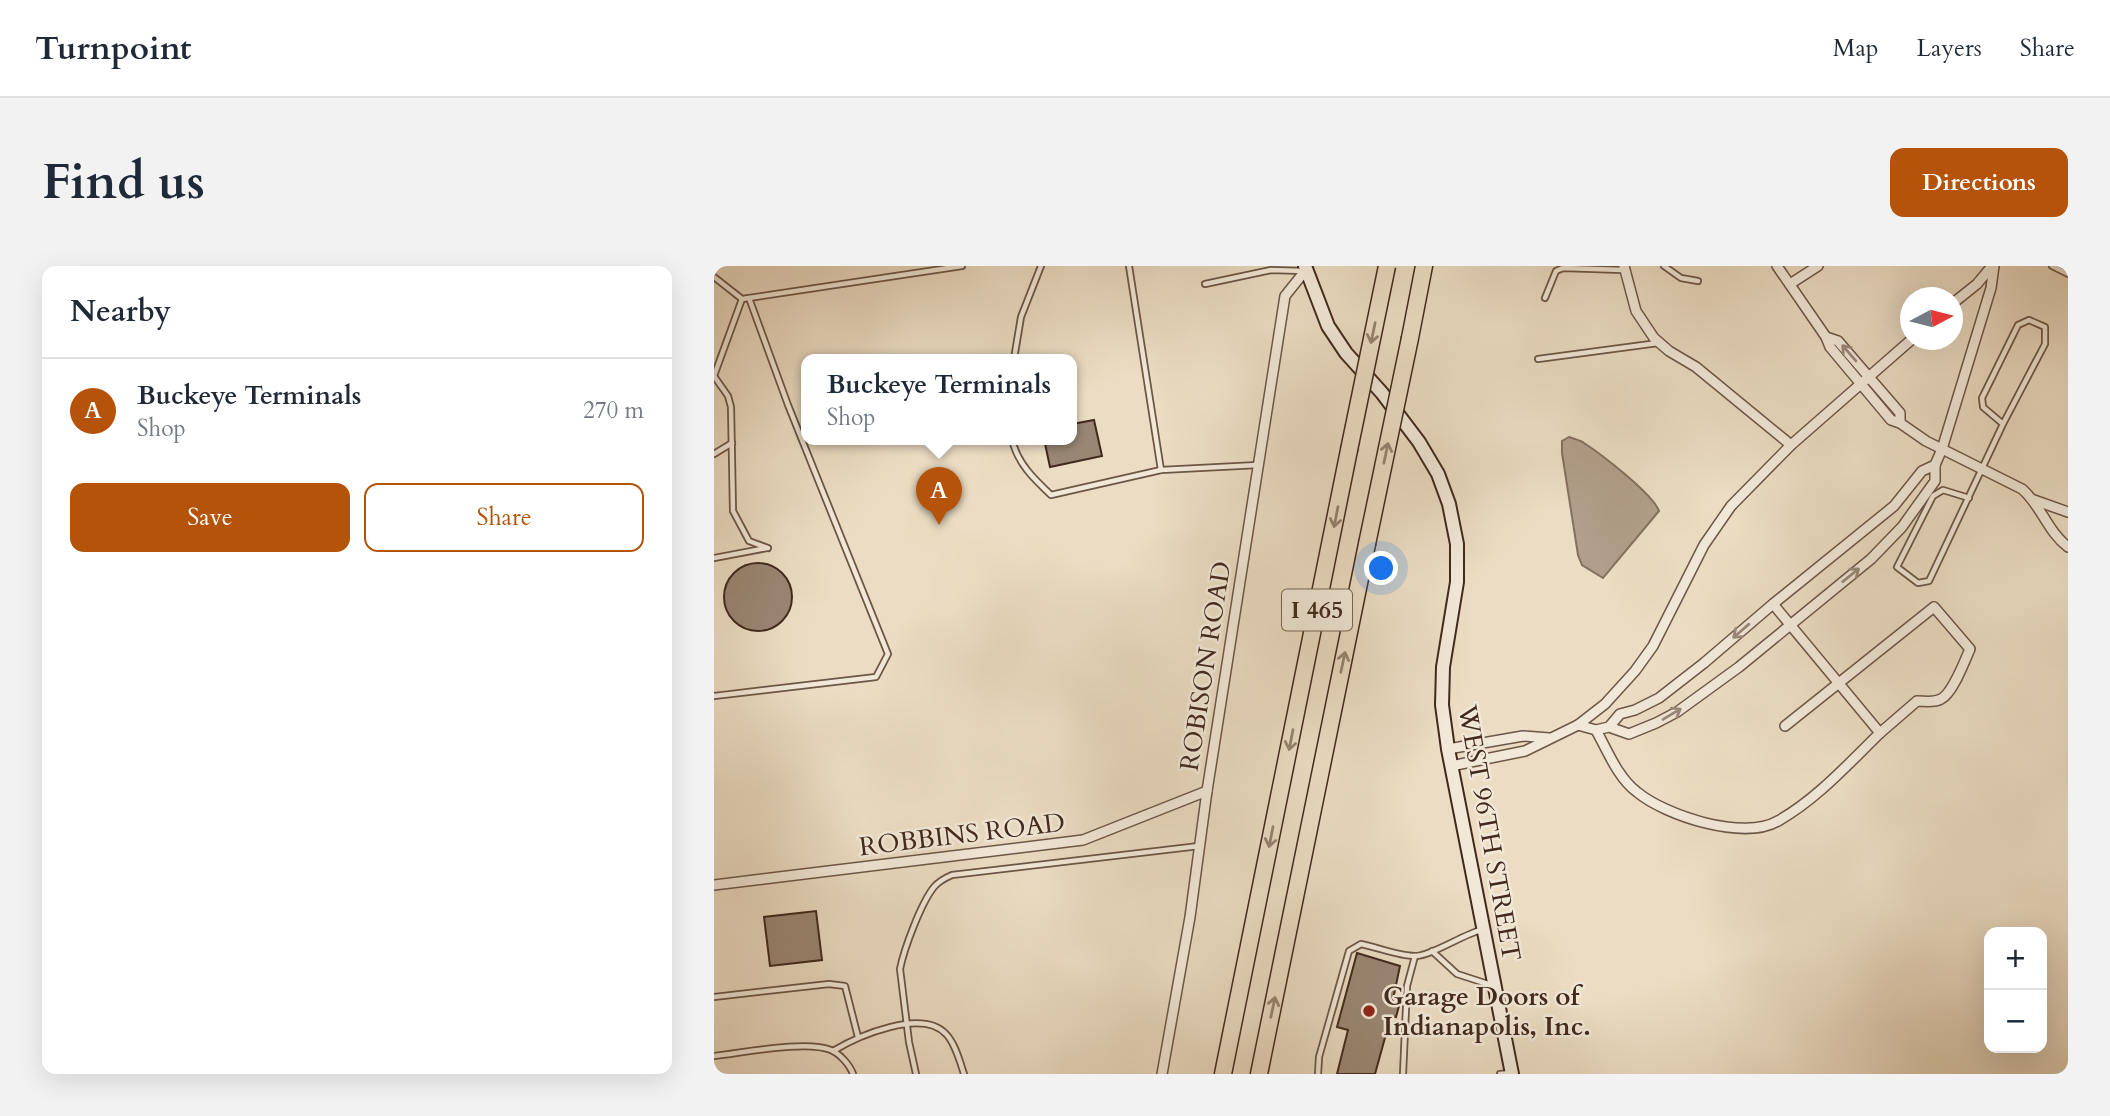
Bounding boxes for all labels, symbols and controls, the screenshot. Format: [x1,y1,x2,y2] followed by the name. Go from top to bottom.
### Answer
[35,26,191,71] text: Turnpoint
[1833,32,1879,65] text: Map
[1917,32,1982,65] text: Layers
[2020,32,2075,65] text: Share
[1890,148,2068,217] button: Directions
[42,149,205,216] text: Find us
[1900,287,1963,350] north arrow
[70,291,171,332] text: Nearby
[1366,321,1380,344] one-way arrow
[1841,345,1857,363] one-way arrow
[801,354,1077,445] popup
[827,367,1051,402] text: Buckeye Terminals
[137,378,361,413] text: Buckeye Terminals
[84,395,102,426] text: A
[583,395,644,426] text: 270 m
[827,402,876,433] text: Shop
[137,413,186,444] text: Shop
[1380,442,1394,465] one-way arrow
[916,467,962,525] pin: A
[70,483,350,552] button: Save
[364,483,644,552] button: Share
[1328,505,1342,528] one-way arrow
[1364,551,1398,585] your location
[1172,559,1239,773] street label: ROBISON ROAD
[1841,567,1859,582] one-way arrow
[1282,590,1352,631] road number: I 465
[1733,623,1751,639] one-way arrow
[1337,651,1351,674] one-way arrow
[1450,701,1529,964] street label: WEST 96TH STREET
[1661,707,1681,721] one-way arrow
[1283,728,1297,751] one-way arrow
[857,805,1067,864] street label: ROBBINS ROAD
[1264,825,1277,848] one-way arrow
[1984,927,2047,1053] map controls
[1984,927,2047,990] button: +
[1383,979,1591,1044] place label: Garage Doors of Indianapolis, Inc.
[1984,990,2047,1053] button: −
[1266,996,1280,1019] one-way arrow
[1361,1003,1377,1019] marker: Garage Doors of Indianapolis, Inc.

